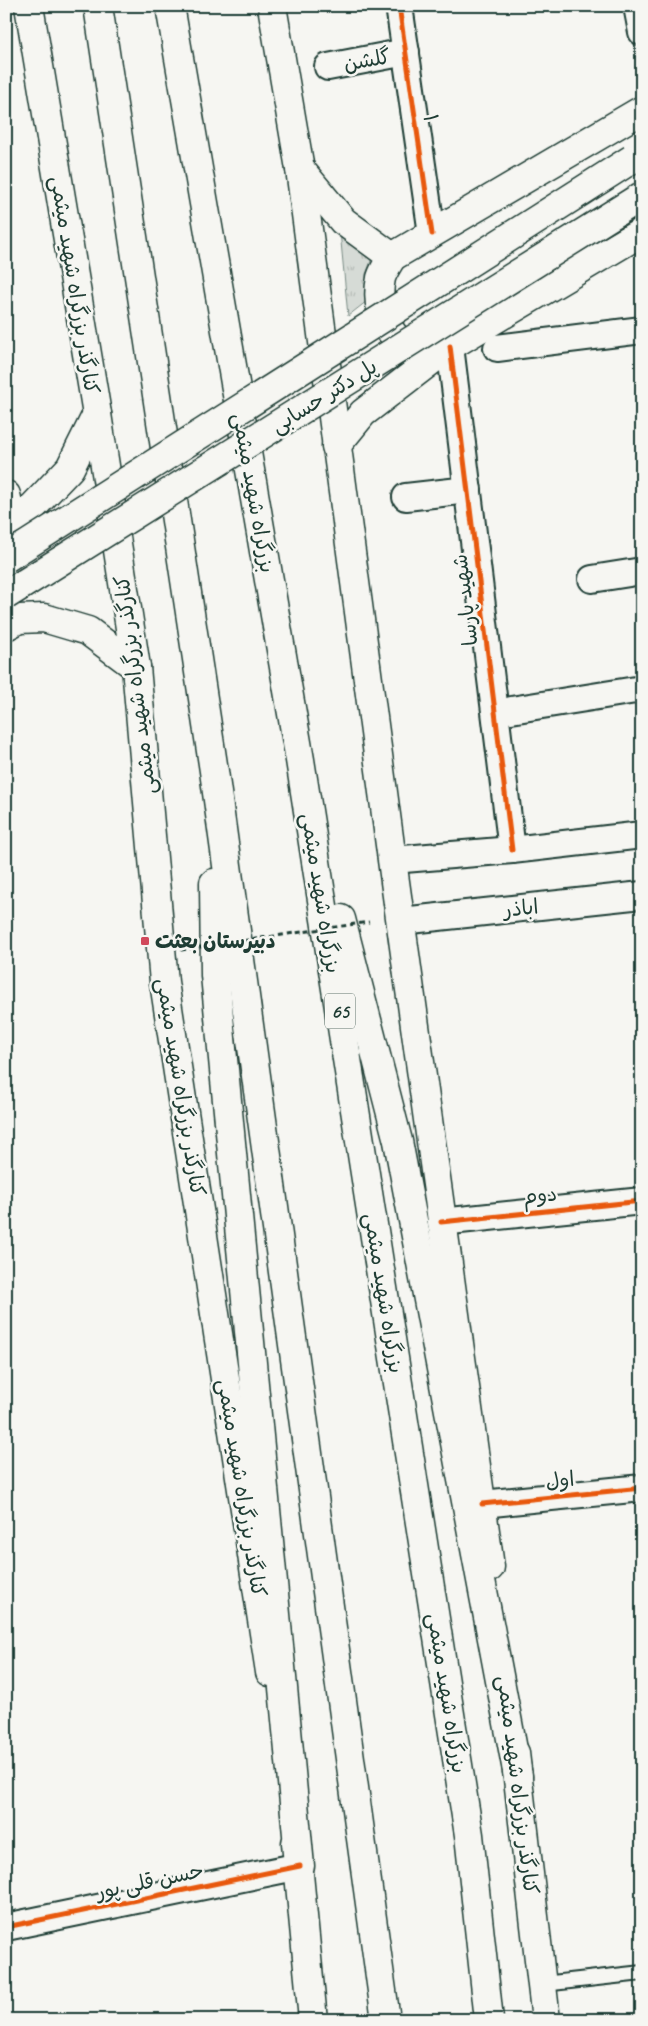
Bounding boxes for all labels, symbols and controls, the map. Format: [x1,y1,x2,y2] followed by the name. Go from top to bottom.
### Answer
[342,43,392,77] street label: گلشن
[418,112,444,124] street label: ۱
[44,174,105,396] street label: کنارگذر بزرگراه شهید میثمی
[266,353,383,440] street label: پل دکتر حسابی
[226,411,281,575] street label: بزرگراه شهید میثمی
[446,553,484,647] street label: شهید پارسا
[109,574,162,796] street label: کنارگذر بزرگراه شهید میثمی
[295,811,346,975] street label: بزرگراه شهید میثمی
[500,893,540,923] street label: اباذر
[155,928,276,954] place label: دبیرستان بعثت
[139,935,151,947] marker: دبیرستان بعثت
[150,976,211,1198] street label: کنارگذر بزرگراه شهید میثمی
[325,994,355,1028] road number: 65
[522,1180,559,1213] street label: دوم
[358,1211,409,1375] street label: بزرگراه شهید میثمی
[211,1377,272,1599] street label: کنارگذر بزرگراه شهید میثمی
[544,1466,576,1494] street label: اول
[421,1611,472,1775] street label: بزرگراه شهید میثمی
[491,1674,544,1896] street label: کنارگذر بزرگراه شهید میثمی
[92,1857,206,1906] street label: حسن قلی پور

